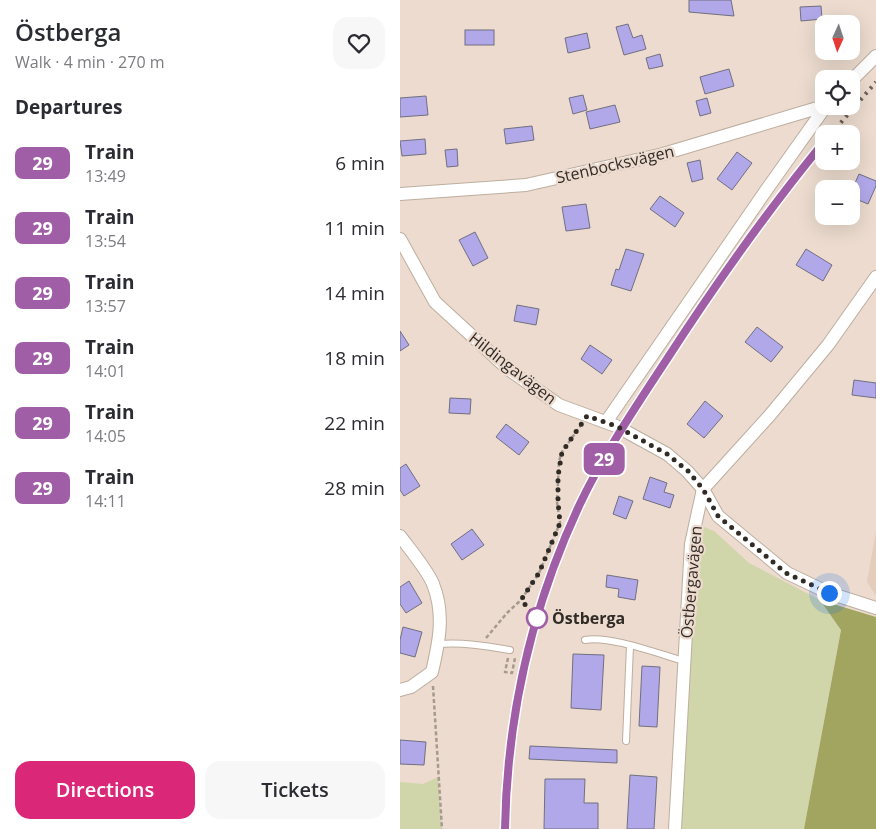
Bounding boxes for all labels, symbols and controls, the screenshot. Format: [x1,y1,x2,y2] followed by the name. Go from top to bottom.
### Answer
[15,15,121,48] text: Östberga
[815,15,860,60] north arrow
[815,15,860,225] map controls
[333,17,385,69] button: heart
[15,51,165,73] text: Walk · 4 min · 270 m
[815,70,860,115] button: locate
[15,94,122,120] text: Departures
[815,125,860,170] button: +
[85,139,134,165] text: Train
[554,140,676,188] street label: Stenbocksvägen
[335,150,385,176] text: 6 min
[32,151,53,175] text: 29
[85,165,126,187] text: 13:49
[815,180,860,225] button: −
[85,204,134,230] text: Train
[324,215,385,241] text: 11 min
[32,216,53,240] text: 29
[85,230,126,252] text: 13:54
[85,269,134,295] text: Train
[324,280,385,306] text: 14 min
[32,281,53,305] text: 29
[85,295,126,317] text: 13:57
[465,327,561,409] street label: Hildingavägen
[85,334,134,360] text: Train
[324,345,385,371] text: 18 min
[32,346,53,370] text: 29
[85,360,126,382] text: 14:01
[85,399,134,425] text: Train
[324,410,385,436] text: 22 min
[32,411,53,435] text: 29
[85,425,126,447] text: 14:05
[582,443,626,475] line badge: 29
[594,447,614,471] text: 29
[85,464,134,490] text: Train
[324,475,385,501] text: 28 min
[32,476,53,500] text: 29
[85,490,126,512] text: 14:11
[675,525,707,639] street label: Östbergavägen
[817,581,842,606] your location
[526,607,548,629] marker: Östberga
[552,607,625,629] place label: Östberga
[15,761,195,819] button: Directions
[205,761,385,819] button: Tickets

